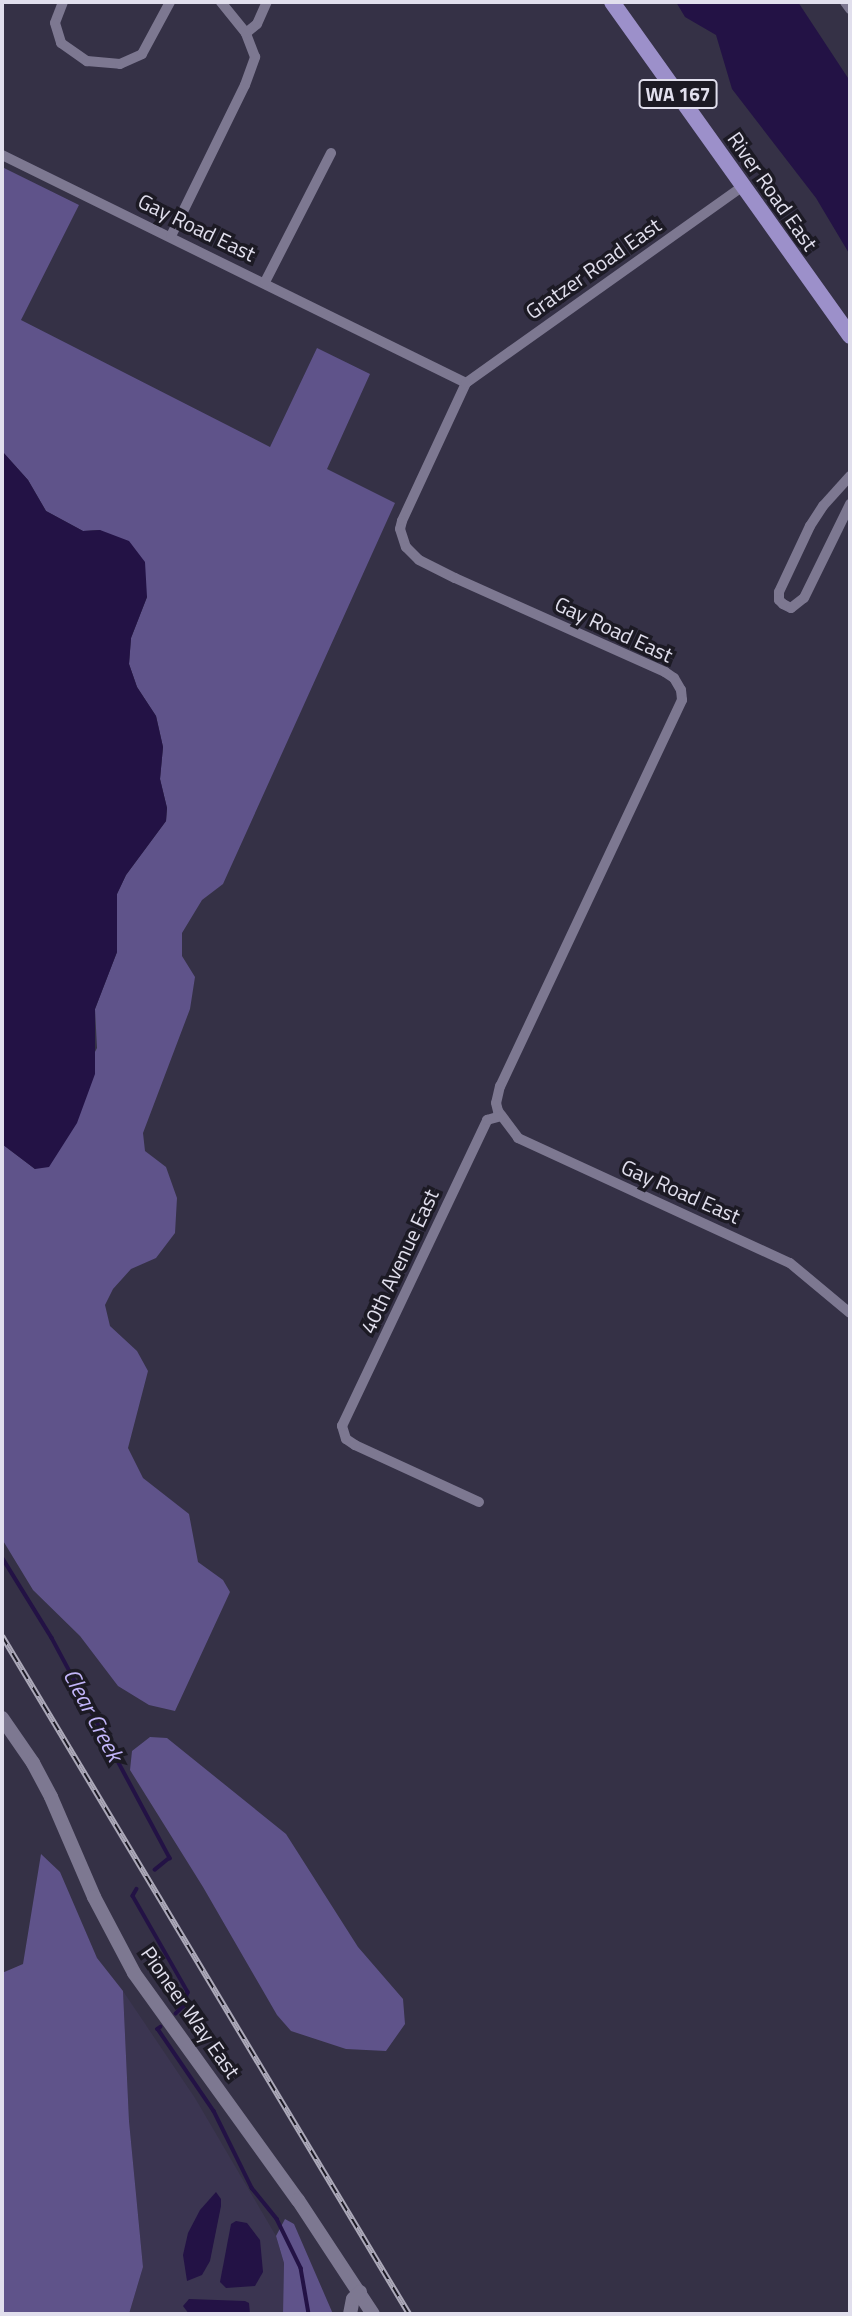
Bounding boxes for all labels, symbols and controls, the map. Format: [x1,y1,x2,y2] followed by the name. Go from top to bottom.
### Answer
[638,78,718,110] road number: WA 167
[723,127,823,255] street label: River Road East
[134,188,260,266] street label: Gay Road East
[520,212,666,324] street label: Gratzer Road East
[551,591,677,667] street label: Gay Road East
[618,1154,744,1228] street label: Gay Road East
[355,1185,443,1337] street label: 40th Avenue East
[57,1664,129,1766] water label: Clear Creek
[136,1941,246,2083] street label: Pioneer Way East

